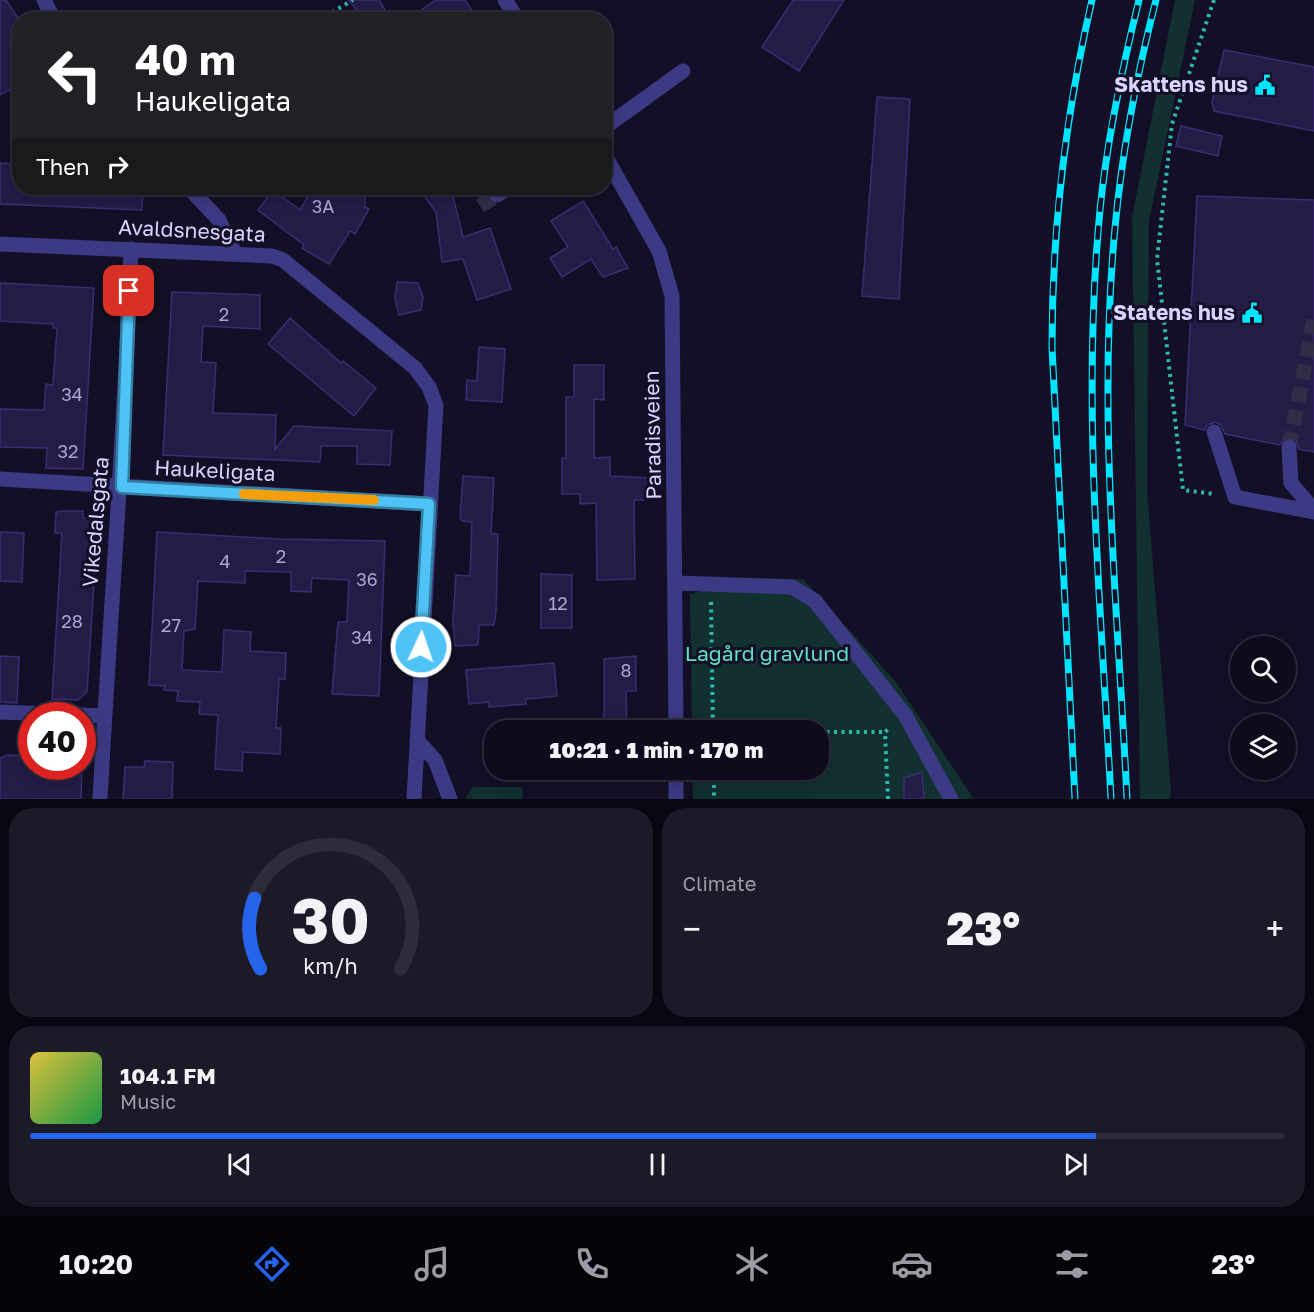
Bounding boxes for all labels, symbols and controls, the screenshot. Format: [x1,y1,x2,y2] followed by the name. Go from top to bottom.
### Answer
[135,34,236,84] text: 40 m
[36,36,114,114] icon: left
[1114,71,1248,97] place label: Skattens hus
[1253,73,1277,97] public building icon: Skattens hus
[135,85,291,117] text: Haukeligata
[101,150,134,183] icon: right
[36,153,89,180] text: Then
[312,195,334,217] house number: 3A
[118,213,266,247] street label: Avaldsnesgata
[103,265,154,316] pin
[112,274,145,307] icon: arrive
[1113,299,1235,325] place label: Statens hus
[1240,301,1264,325] public building icon: Statens hus
[219,303,229,325] house number: 2
[638,370,666,500] street label: Paradisveien
[61,383,83,405] house number: 34
[58,440,78,462] house number: 32
[154,454,276,486] street label: Haukeligata
[76,456,114,588] street label: Vikedalsgata
[276,545,286,567] house number: 2
[220,550,231,572] house number: 4
[356,568,378,590] house number: 36
[548,592,568,614] house number: 12
[61,610,83,632] house number: 28
[161,614,181,636] house number: 27
[389,615,453,679] position arrow
[351,626,373,648] house number: 34
[1230,636,1296,780] map controls
[1230,636,1296,702] button: search
[685,640,849,666] park label: Lagård gravlund
[621,659,631,681] house number: 8
[18,702,96,780] speed limit sign: 40
[1230,714,1296,780] button: layers
[550,736,763,763] text: 10:21 · 1 min · 170 m
[683,871,756,895] text: Climate
[291,882,370,957] text: 30
[946,901,1020,955] text: 23°
[683,909,701,948] text: −
[1266,909,1284,948] text: +
[303,954,358,980] text: km/h
[120,1062,216,1089] text: 104.1 FM
[120,1089,176,1113] text: Music
[223,1148,256,1181] icon: previous
[641,1148,674,1181] icon: pause
[1059,1148,1092,1181] icon: next
[251,1243,293,1285] icon: directions
[411,1243,453,1285] icon: music
[571,1243,613,1285] icon: phone
[731,1243,773,1285] icon: climate
[891,1243,933,1285] icon: car
[1051,1243,1093,1285] icon: filters
[59,1248,133,1280] text: 10:20
[1211,1248,1255,1280] text: 23°

